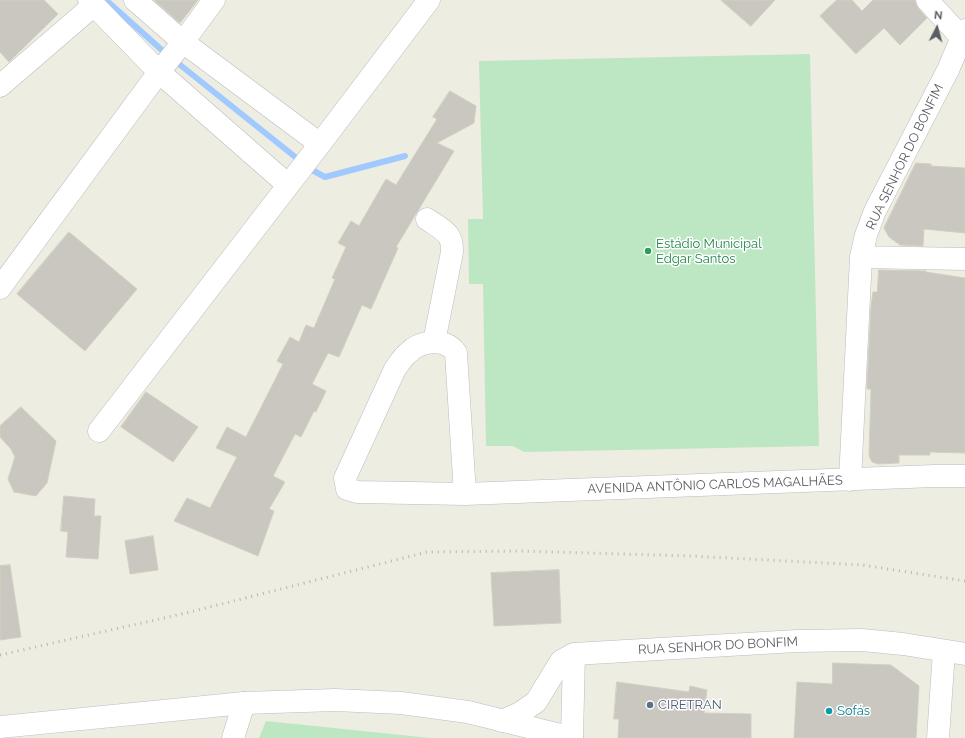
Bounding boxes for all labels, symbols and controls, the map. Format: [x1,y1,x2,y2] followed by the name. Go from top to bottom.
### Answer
[917,8,957,48] north arrow
[933,9,943,22] text: N
[863,82,947,232] street label: RUA SENHOR DO BONFIM
[656,236,762,267] place label: Estádio Municipal Edgar Santos
[643,246,653,256] marker: Estádio Municipal Edgar Santos
[587,473,843,497] street label: AVENIDA ANTÔNIO CARLOS MAGALHÃES
[638,634,798,658] street label: RUA SENHOR DO BONFIM
[658,697,722,713] place label: CIRETRAN
[645,700,655,710] marker: CIRETRAN
[837,703,870,719] place label: Sofás
[824,706,834,716] marker: Sofás

